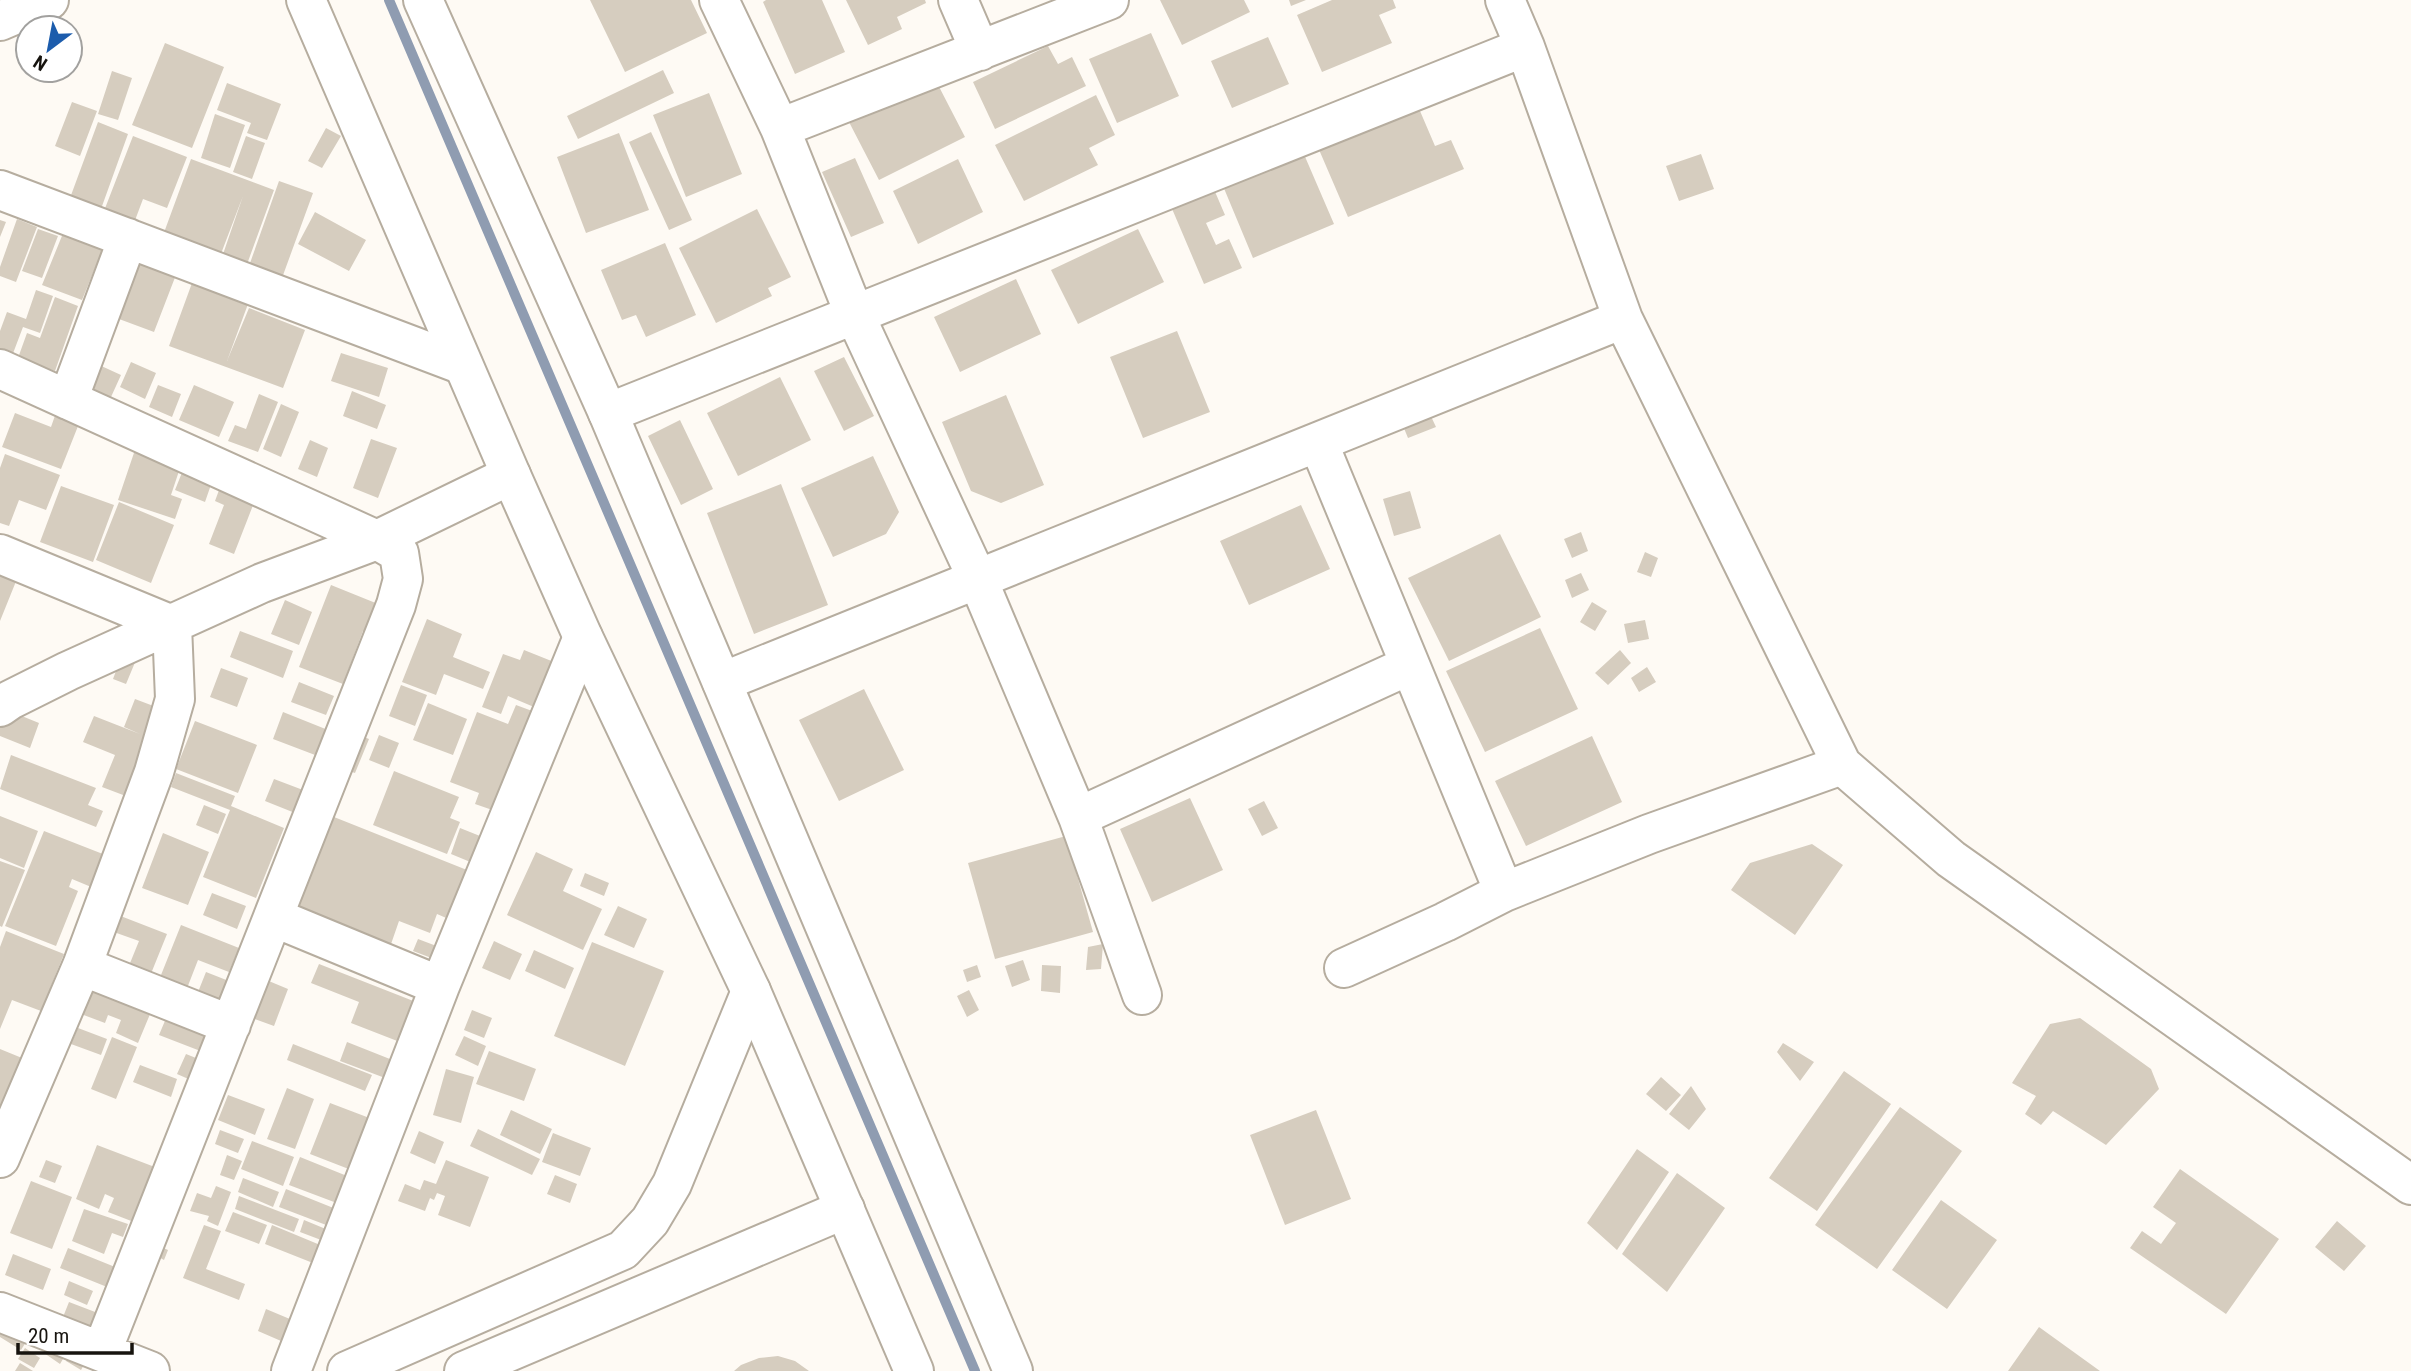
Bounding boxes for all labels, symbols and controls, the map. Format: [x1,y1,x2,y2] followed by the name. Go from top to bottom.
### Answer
[14,14,84,84] north arrow
[29,50,51,76] text: N
[18,1312,131,1356] scale bar
[28,1324,69,1348] text: 20 m

